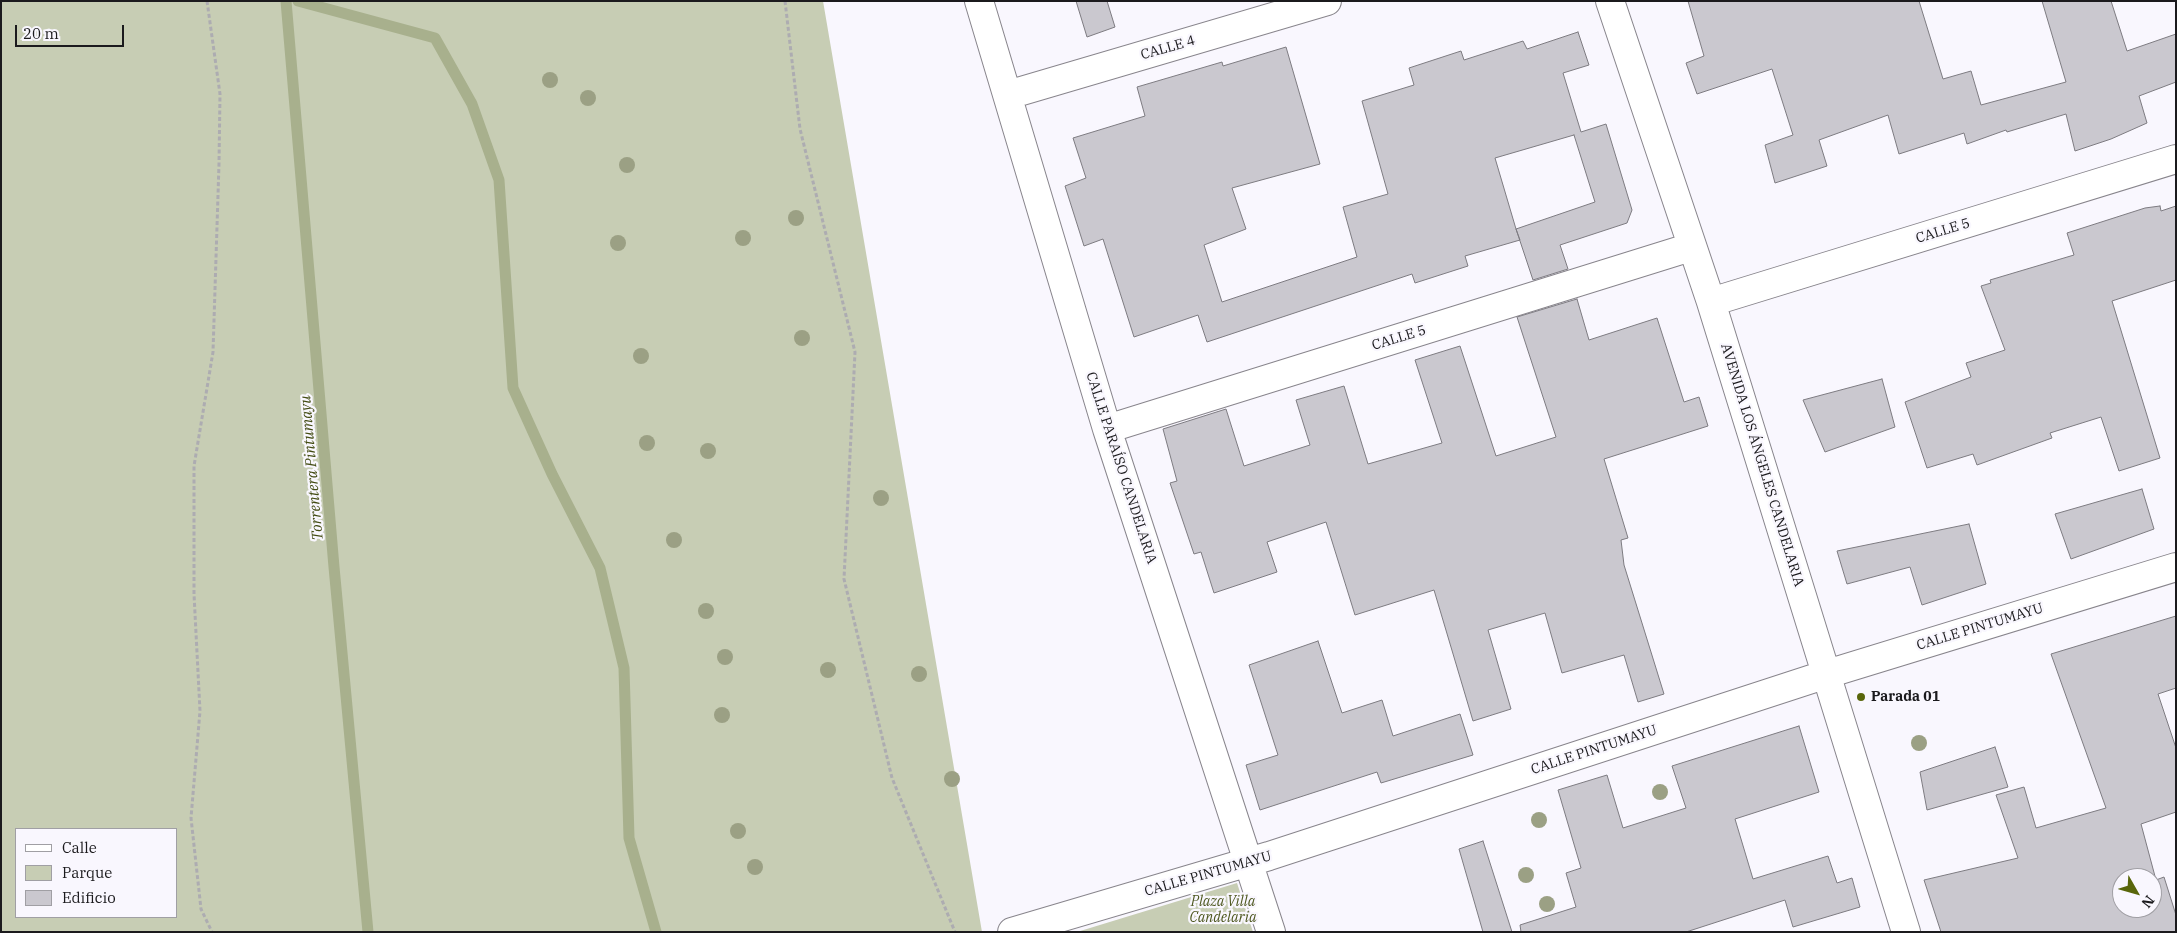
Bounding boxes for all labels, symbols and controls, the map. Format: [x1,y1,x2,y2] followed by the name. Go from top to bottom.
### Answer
[18,15,126,47] scale bar
[23,24,59,43] text: 20 m
[1139,32,1197,64] street label: CALLE 4
[1914,215,1972,247] street label: CALLE 5
[1370,322,1428,354] street label: CALLE 5
[1717,341,1807,589] street label: AVENIDA LOS ÁNGELES CANDELARIA
[1082,370,1160,566] street label: CALLE PARAÍSO CANDELARIA
[297,395,327,541] water label: Torrentera Pintumayu
[1915,600,2045,654] street label: CALLE PINTUMAYU
[1871,689,1940,705] place label: Parada 01
[1855,691,1867,703] marker: Parada 01
[1529,722,1659,778] street label: CALLE PINTUMAYU
[15,828,178,918] legend
[62,838,97,857] text: Calle
[1143,848,1273,900] street label: CALLE PINTUMAYU
[62,863,112,882] text: Parque
[2112,868,2162,918] north arrow
[62,888,116,907] text: Edificio
[2138,892,2159,912] text: N
[1189,894,1257,926] park label: Plaza Villa Candelaria

